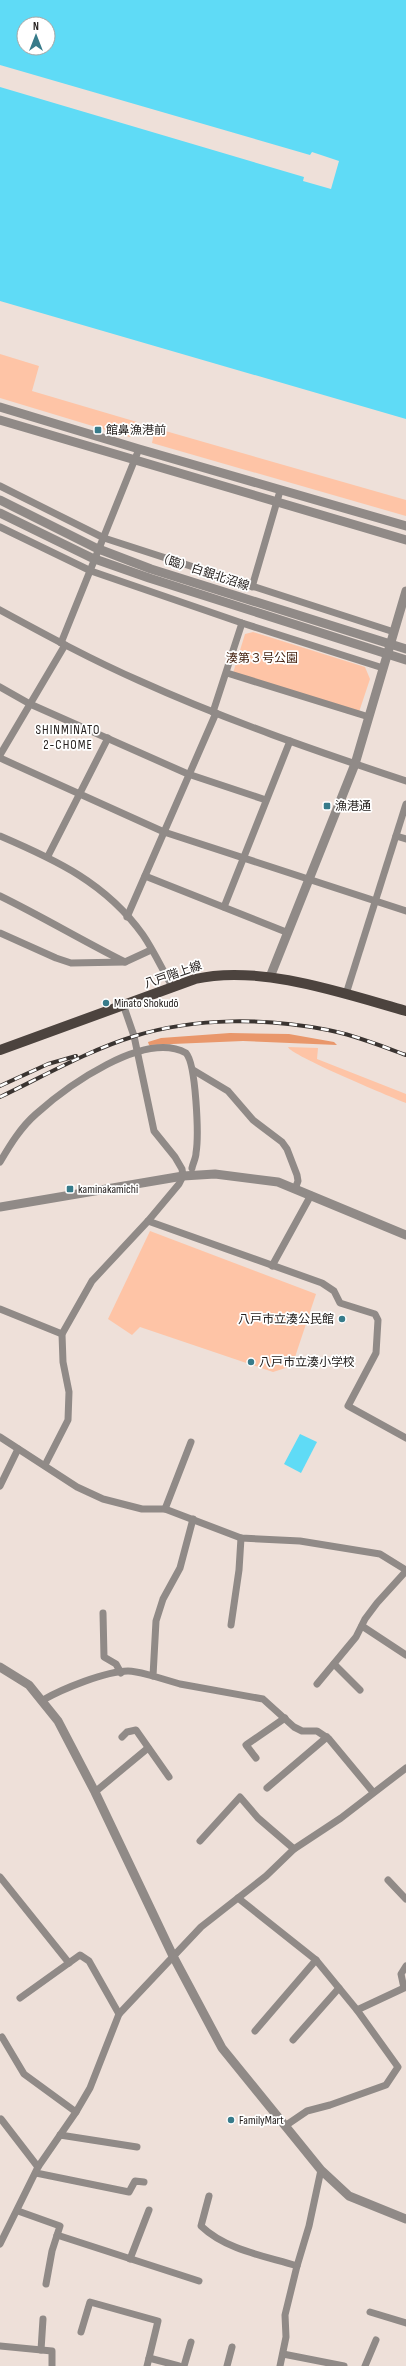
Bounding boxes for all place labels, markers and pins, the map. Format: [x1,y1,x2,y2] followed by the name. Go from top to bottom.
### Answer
[106,423,166,438] place label: 館鼻漁港前
[93,425,103,435] marker: 館鼻漁港前
[335,799,371,814] place label: 漁港通
[322,801,332,811] marker: 漁港通
[114,996,178,1011] place label: Minato Shokudō
[101,998,111,1008] marker: Minato Shokudō
[78,1182,138,1197] place label: kaminakamichi
[65,1184,75,1194] marker: kaminakamichi
[238,1312,334,1327] place label: 八戸市立湊公民館
[337,1314,347,1324] marker: 八戸市立湊公民館
[259,1355,355,1370] place label: 八戸市立湊小学校
[246,1357,256,1367] marker: 八戸市立湊小学校
[239,2113,284,2128] place label: FamilyMart
[226,2115,236,2125] marker: FamilyMart

